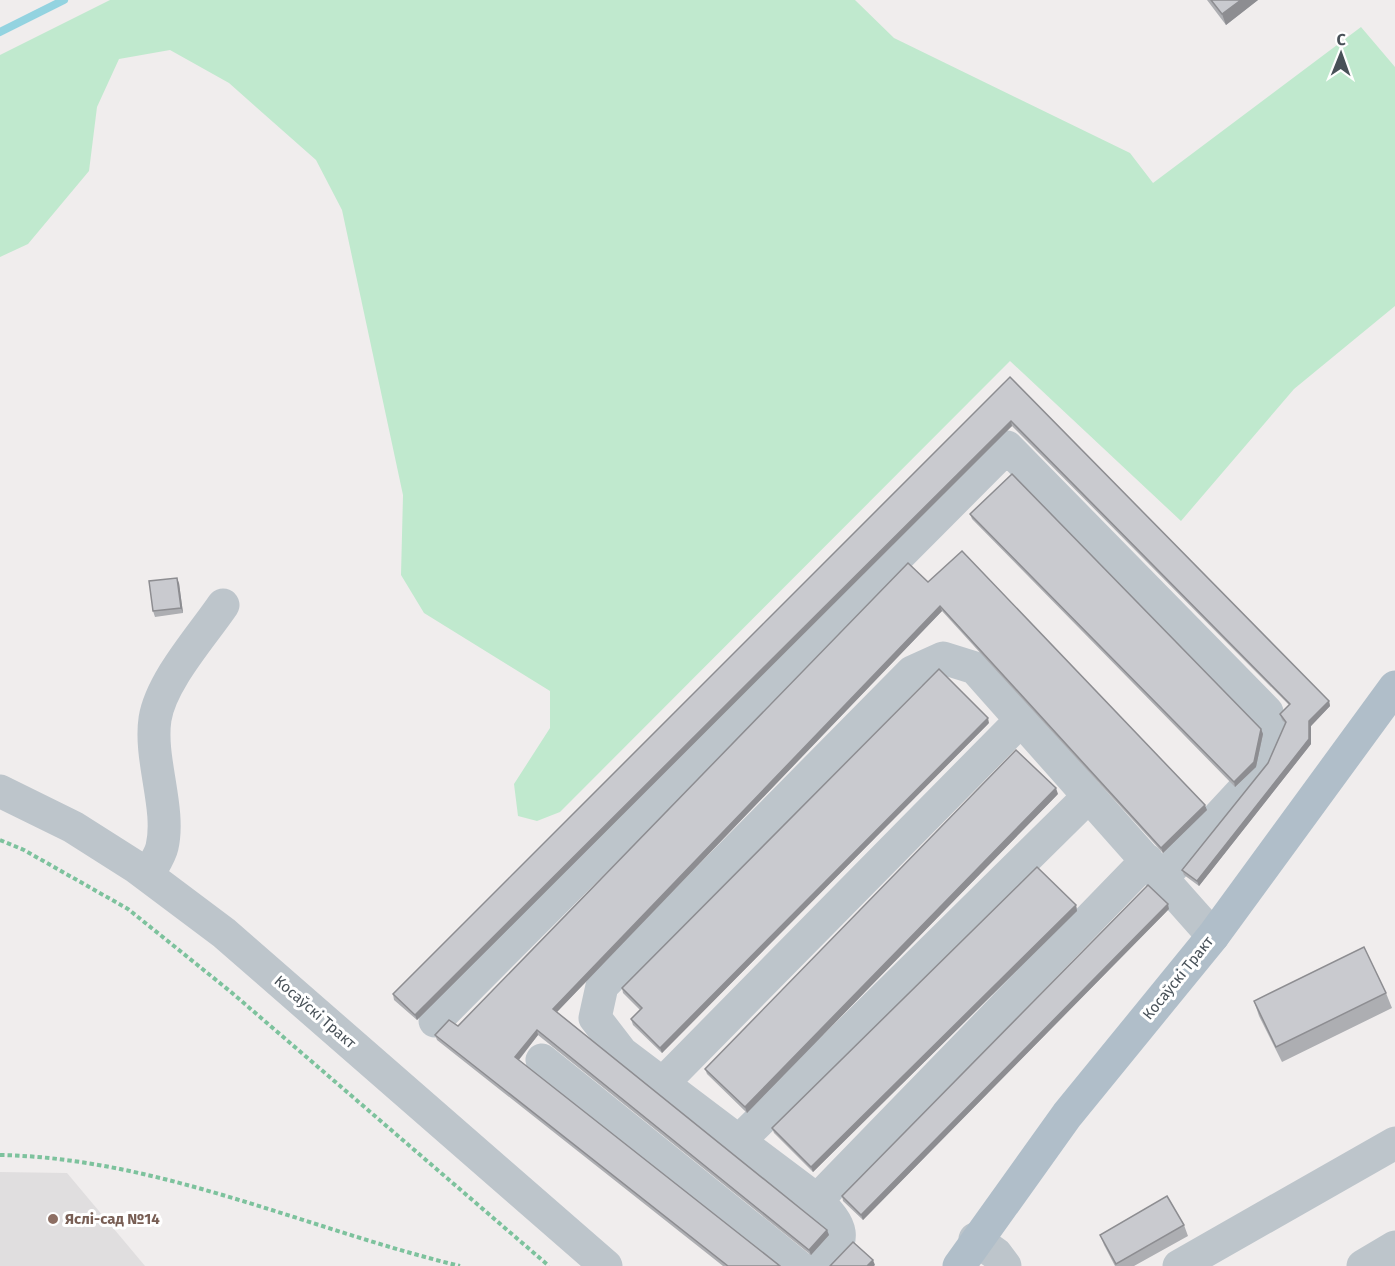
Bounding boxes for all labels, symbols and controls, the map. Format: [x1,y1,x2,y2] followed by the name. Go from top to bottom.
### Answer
[1311,24,1371,84] north arrow
[1336,30,1347,49] text: С
[1139,933,1217,1023] street label: Косаўскі Тракт
[271,972,360,1052] street label: Косаўскі Тракт
[65,1210,160,1228] place label: Яслі-сад №14
[46,1212,60,1226] marker: Яслі-сад №14

